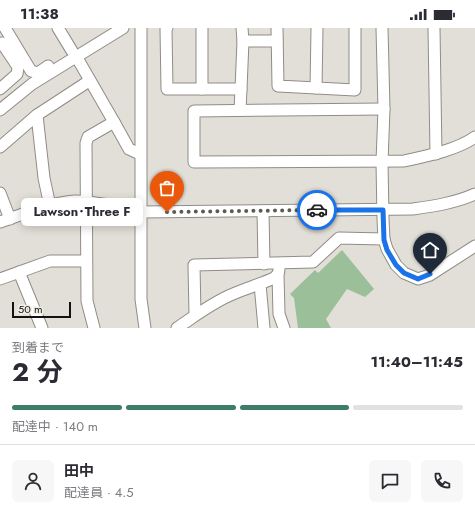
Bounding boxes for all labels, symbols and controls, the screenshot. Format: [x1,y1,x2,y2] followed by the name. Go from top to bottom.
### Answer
[20,3,59,25] text: 11:38
[150,171,184,212] pin
[156,177,178,199] icon: bag
[297,190,337,230] courier
[21,198,143,226] callout: Lawson･Three F
[306,199,328,221] icon: car
[33,202,131,221] text: Lawson･Three F
[413,233,447,274] pin
[419,239,441,261] icon: home
[12,300,71,319] scale bar
[18,301,43,317] text: 50 m
[12,338,64,357] text: 到着まで
[370,351,463,373] text: 11:40–11:45
[12,353,63,391] text: 2 分
[12,417,98,436] text: 配達中 · 140 m
[12,460,54,502] button: person
[64,460,94,482] text: 田中
[369,460,411,502] button: chat
[421,460,463,502] button: phone
[64,483,134,502] text: 配達員 · 4.5

